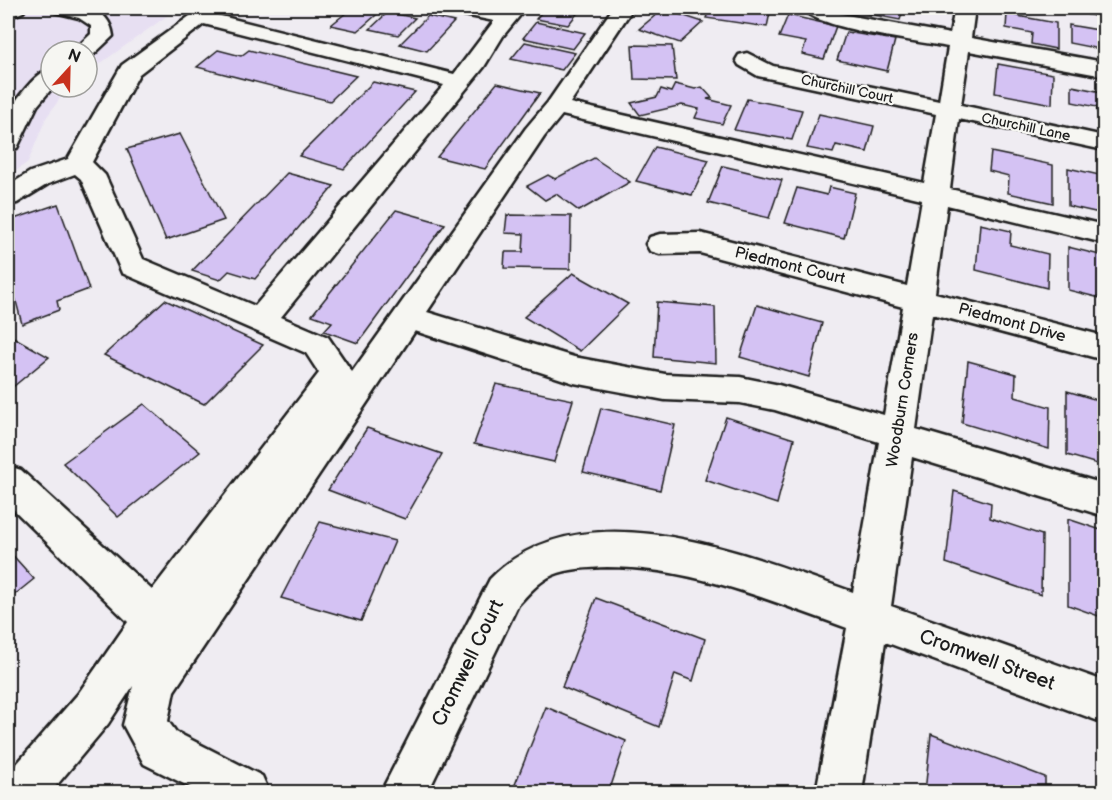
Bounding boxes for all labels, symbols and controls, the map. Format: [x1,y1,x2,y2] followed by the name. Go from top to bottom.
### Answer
[39,39,99,99] north arrow
[65,45,83,68] text: N
[799,71,895,107] street label: Churchill Court
[980,109,1072,145] street label: Churchill Lane
[733,243,847,289] street label: Piedmont Court
[956,300,1068,347] street label: Piedmont Drive
[883,331,923,469] street label: Woodburn Corners
[427,596,509,730] street label: Cromwell Court
[916,624,1058,696] street label: Cromwell Street

